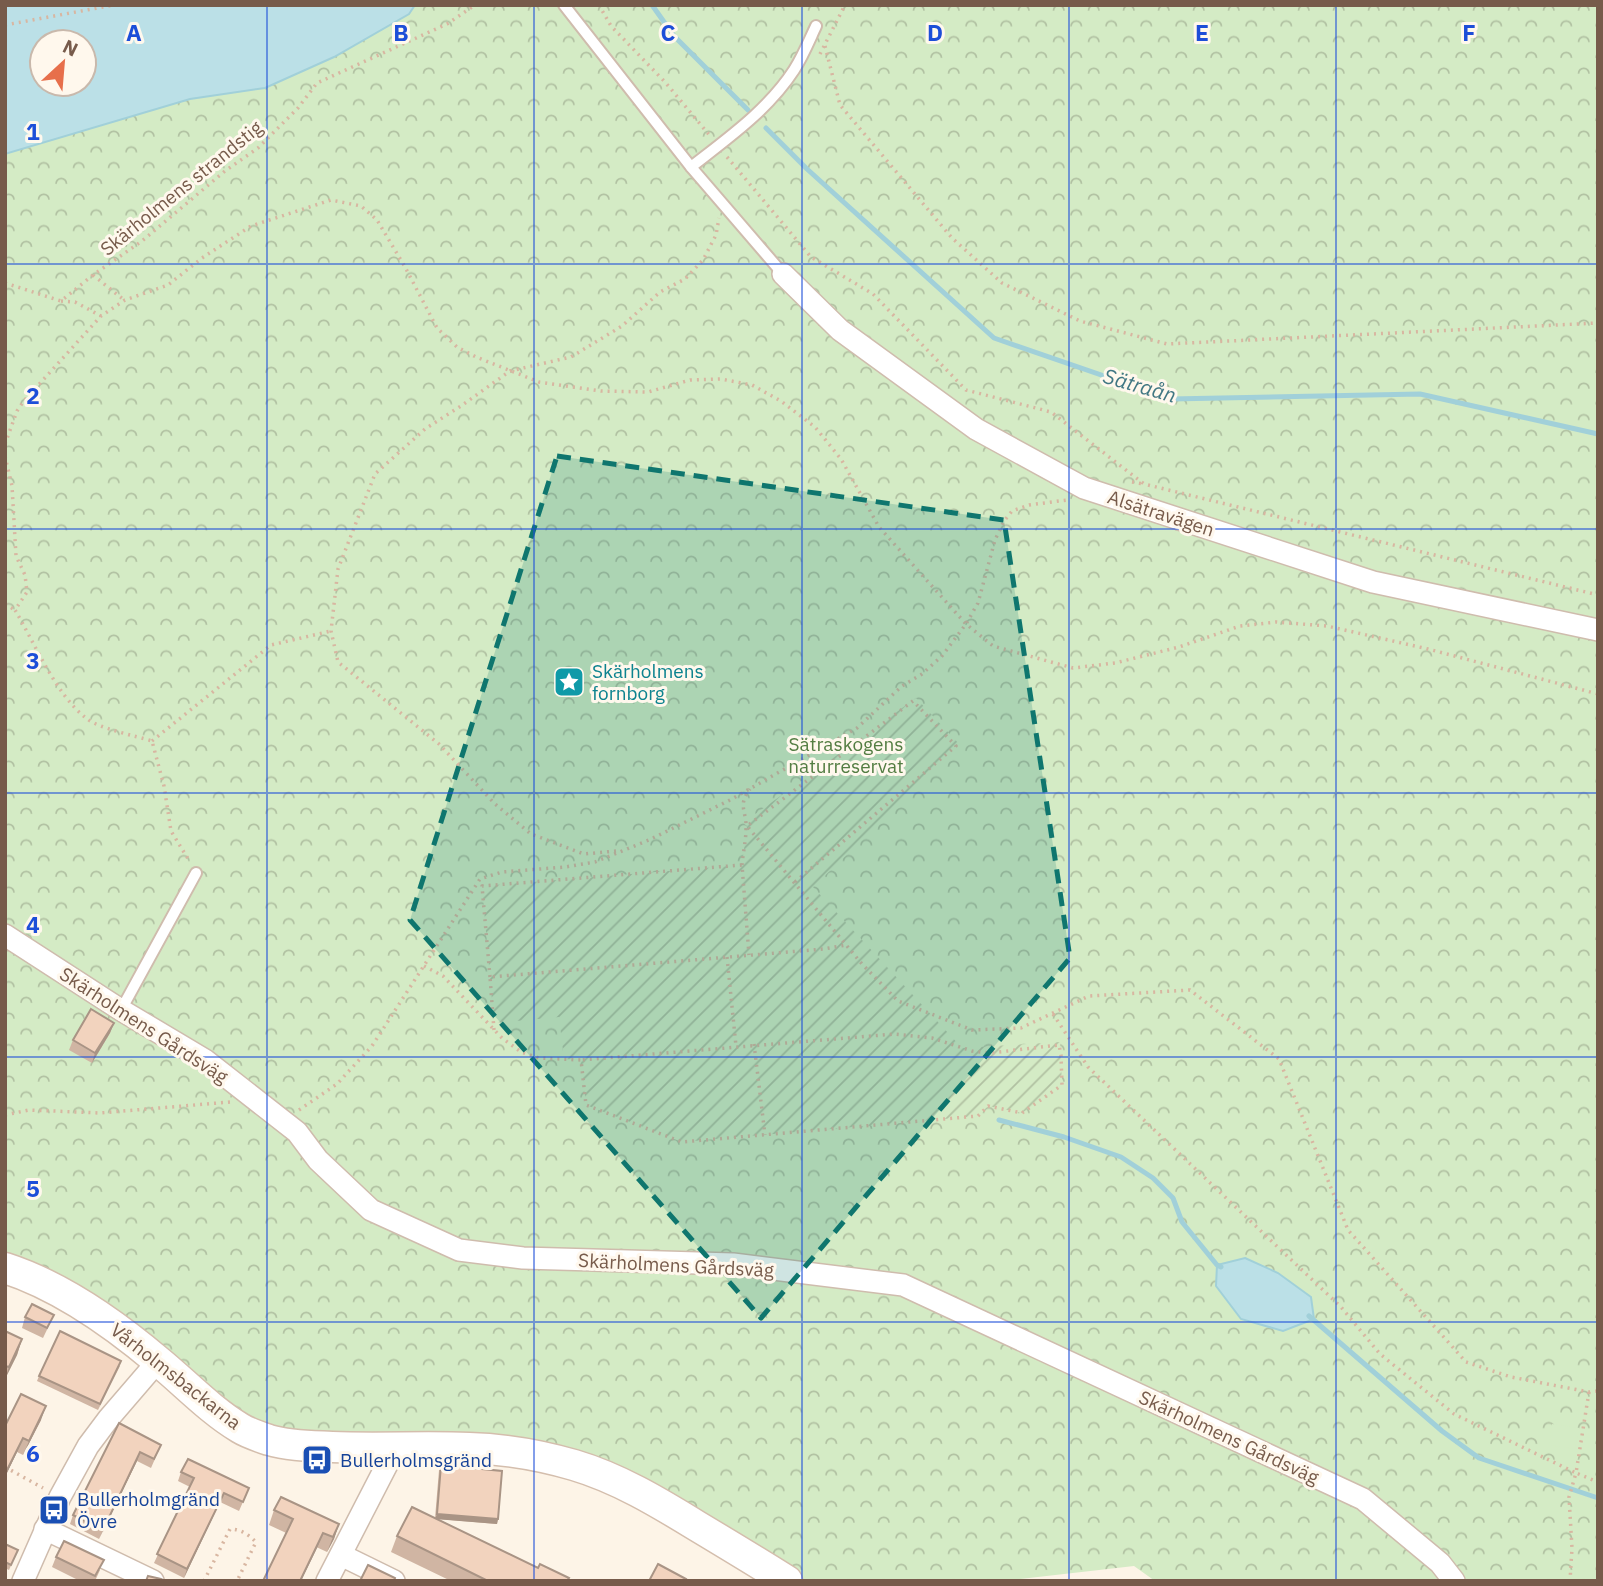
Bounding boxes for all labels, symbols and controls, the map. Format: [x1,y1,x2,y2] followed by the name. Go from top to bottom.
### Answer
[126,17,142,47] text: A
[393,17,409,47] text: B
[661,17,676,47] text: C
[927,17,943,47] text: D
[1195,17,1209,47] text: E
[1462,17,1476,47] text: F
[28,28,98,98] north arrow
[59,34,82,62] text: N
[95,115,267,261] street label: Skärholmens strandstig
[26,116,40,146] text: 1
[1100,361,1180,409] water label: Sätraån
[26,380,40,410] text: 2
[1105,484,1217,542] street label: Alsätravägen
[26,645,40,675] text: 3
[592,659,704,705] place label: Skärholmens fornborg
[552,665,586,699] place icon: Skärholmens fornborg
[788,732,904,778] park label: Sätraskogens naturreservat
[26,909,40,939] text: 4
[55,962,233,1088] street label: Skärholmens Gårdsväg
[26,1173,40,1203] text: 5
[578,1248,774,1282] street label: Skärholmens Gårdsväg
[106,1318,246,1434] street label: Vårholmsbackarna
[1135,1385,1323,1489] street label: Skärholmens Gårdsväg
[26,1438,40,1468] text: 6
[300,1443,334,1477] bus stop icon: Bullerholmsgränd
[340,1448,492,1472] place label: Bullerholmsgränd
[77,1487,220,1533] place label: Bullerholmgränd Övre
[37,1493,71,1527] bus stop icon: Bullerholmgränd Övre

